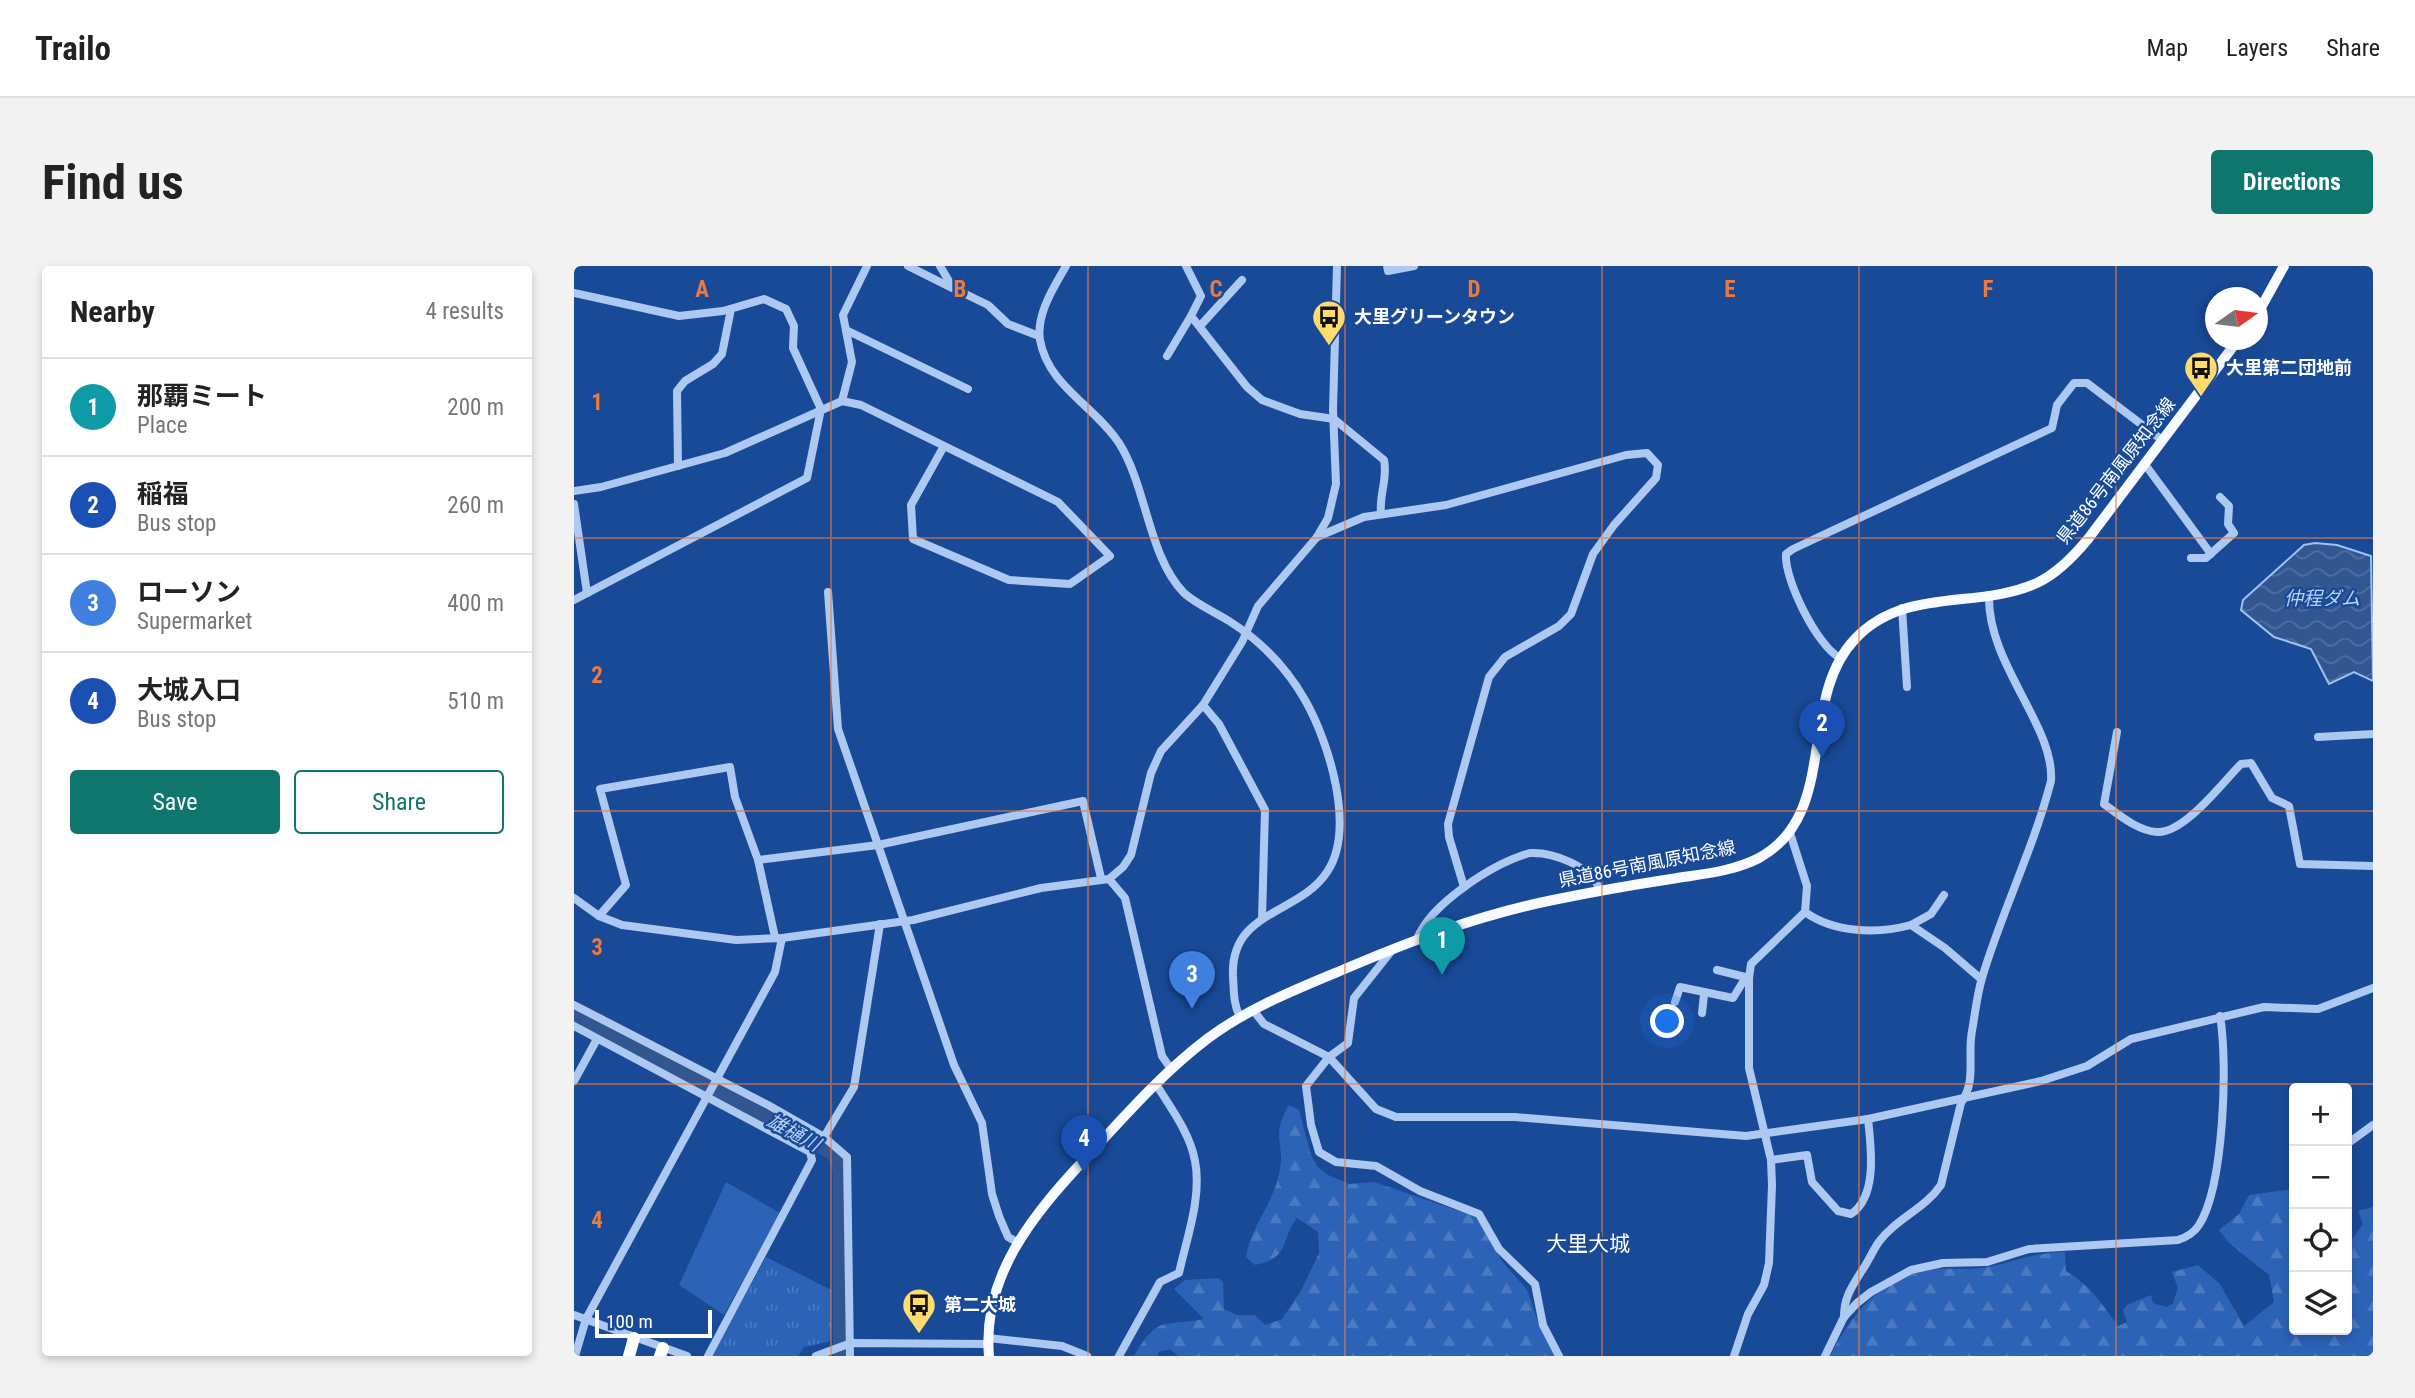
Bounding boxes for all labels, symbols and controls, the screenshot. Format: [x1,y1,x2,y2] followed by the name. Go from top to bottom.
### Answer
[35,29,111,68] text: Trailo
[2147,34,2188,62] text: Map
[2226,34,2288,62] text: Layers
[2326,34,2380,62] text: Share
[2211,150,2373,214] button: Directions
[42,154,184,211] text: Find us
[695,276,709,303] text: A
[954,276,966,303] text: B
[1209,276,1223,303] text: C
[1468,276,1481,303] text: D
[1724,276,1736,303] text: E
[1983,276,1994,303] text: F
[2205,287,2268,350] north arrow
[70,294,155,329] text: Nearby
[426,298,504,325] text: 4 results
[1310,298,1348,347] bus stop icon: 大里グリーンタウン
[1354,306,1515,327] place label: 大里グリーンタウン
[2182,349,2220,398] bus stop icon: 大里第二団地前
[2226,357,2352,378] place label: 大里第二団地前
[137,381,267,411] text: 那覇ミート
[591,389,603,416] text: 1
[2052,393,2179,548] street label: 県道86号南風原知念線
[87,394,99,421] text: 1
[447,394,504,421] text: 200 m
[137,412,187,439] text: Place
[137,479,189,509] text: 稲福
[87,492,99,519] text: 2
[447,492,504,519] text: 260 m
[137,510,216,537] text: Bus stop
[137,577,241,607] text: ローソン
[2284,587,2360,610] water label: 仲程ダム
[87,590,99,617] text: 3
[447,590,504,617] text: 400 m
[137,608,252,635] text: Supermarket
[591,662,603,689] text: 2
[137,675,241,705] text: 大城入口
[87,688,99,715] text: 4
[447,688,504,715] text: 510 m
[1799,700,1845,758] pin: 2
[137,706,216,733] text: Bus stop
[70,770,280,834] button: Save
[294,770,504,834] button: Share
[1557,836,1737,891] street label: 県道86号南風原知念線
[1419,917,1465,975] pin: 1
[591,934,603,961] text: 3
[1169,951,1215,1009] pin: 3
[1650,1004,1684,1038] your location
[2289,1083,2352,1335] map controls
[2289,1083,2352,1146] button: +
[763,1109,826,1157] water label: 雄樋川
[1061,1115,1107,1173] pin: 4
[2289,1146,2352,1209] button: −
[591,1207,603,1234] text: 4
[2289,1209,2352,1272] button: locate
[1546,1232,1630,1256] district label: 大里大城
[2289,1272,2352,1335] button: layers
[900,1286,938,1335] bus stop icon: 第二大城
[944,1294,1016,1315] place label: 第二大城
[595,1307,712,1339] scale bar
[606,1310,653,1333] text: 100 m

